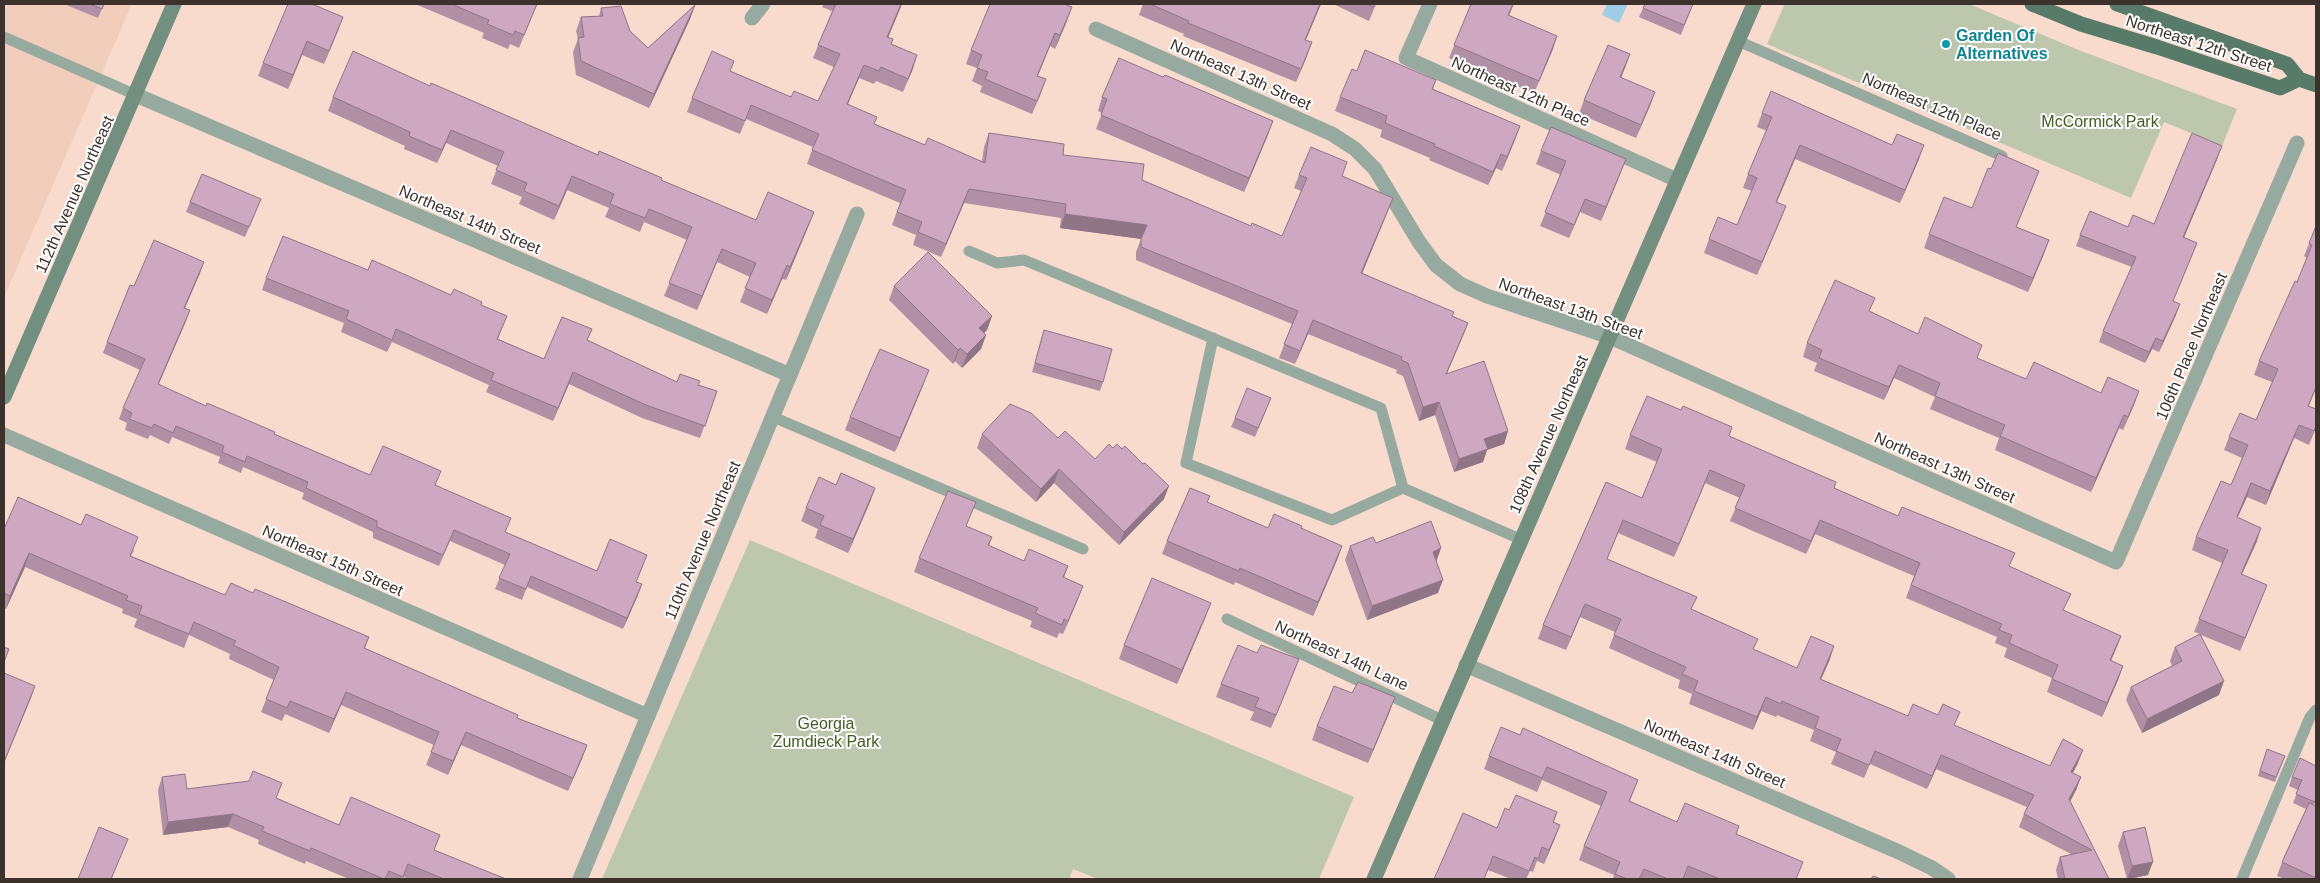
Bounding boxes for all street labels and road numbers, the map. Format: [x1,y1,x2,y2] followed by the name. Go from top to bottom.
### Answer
[2124,12,2274,75] street label: Northeast 12th Street
[1168,36,1314,113] street label: Northeast 13th Street
[1449,53,1593,130] street label: Northeast 12th Place
[1860,69,2004,144] street label: Northeast 12th Place
[32,112,117,275] street label: 112th Avenue Northeast
[396,182,544,257] street label: Northeast 14th Street
[2153,269,2230,422] street label: 106th Place Northeast
[1496,274,1646,343] street label: Northeast 13th Street
[1506,352,1591,516] street label: 108th Avenue Northeast
[1872,429,2018,506] street label: Northeast 13th Street
[661,458,744,622] street label: 110th Avenue Northeast
[260,522,406,599] street label: Northeast 15th Street
[1272,617,1411,694] street label: Northeast 14th Lane
[1641,716,1789,791] street label: Northeast 14th Street

